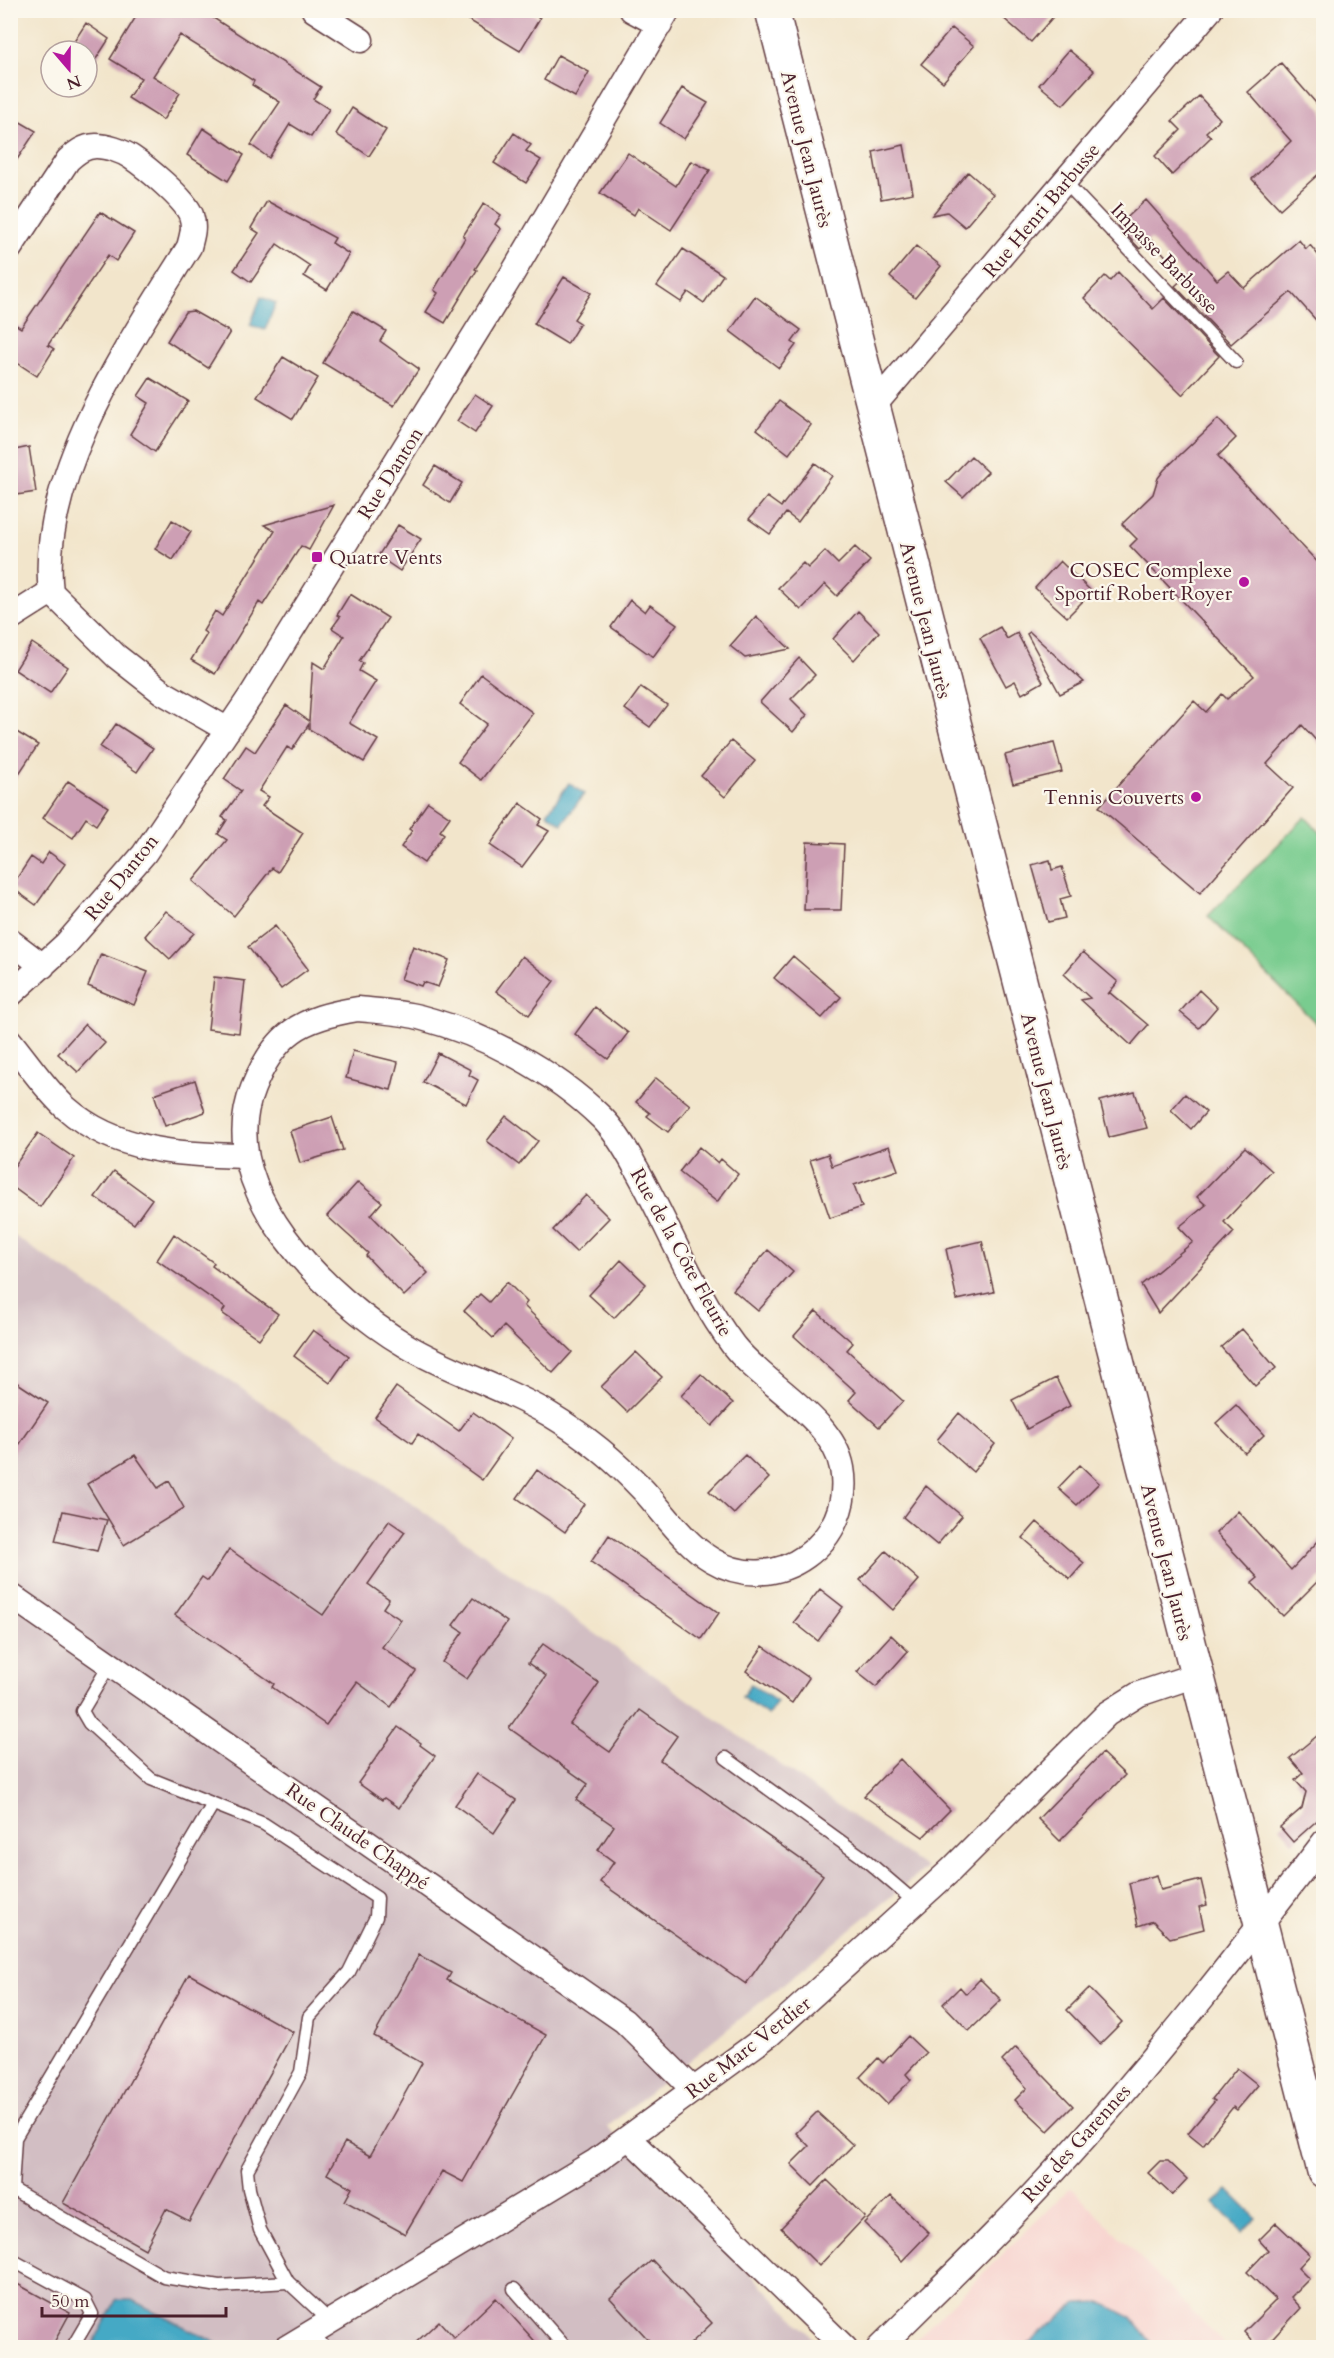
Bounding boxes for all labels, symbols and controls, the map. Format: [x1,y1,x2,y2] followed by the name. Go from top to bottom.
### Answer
[39,39,99,99] north arrow
[774,68,839,230] street label: Avenue Jean Jaurès
[63,69,84,95] text: N
[977,137,1106,284] street label: Rue Henri Barbusse
[1105,197,1225,320] street label: Impasse Barbusse
[351,421,430,525] street label: Rue Danton
[893,539,958,701] street label: Avenue Jean Jaurès
[329,544,442,571] place label: Quatre Vents
[310,550,324,564] marker: Quatre Vents
[1055,557,1233,607] place label: COSEC Complexe Sportif Robert Royer
[1237,575,1251,589] marker: COSEC Complexe Sportif Robert Royer
[1043,784,1184,811] place label: Tennis Couverts
[1189,790,1203,804] marker: Tennis Couverts
[78,828,165,926] street label: Rue Danton
[1014,1010,1079,1172] street label: Avenue Jean Jaurès
[624,1163,739,1341] street label: Rue de la Côte Fleurie
[1134,1481,1199,1643] street label: Avenue Jean Jaurès
[280,1777,435,1896] street label: Rue Claude Chappé
[680,1989,817,2105] street label: Rue Marc Verdier
[1016,2078,1137,2208] street label: Rue des Garennes
[42,2280,226,2318] scale bar
[51,2289,90,2314] text: 50 m

